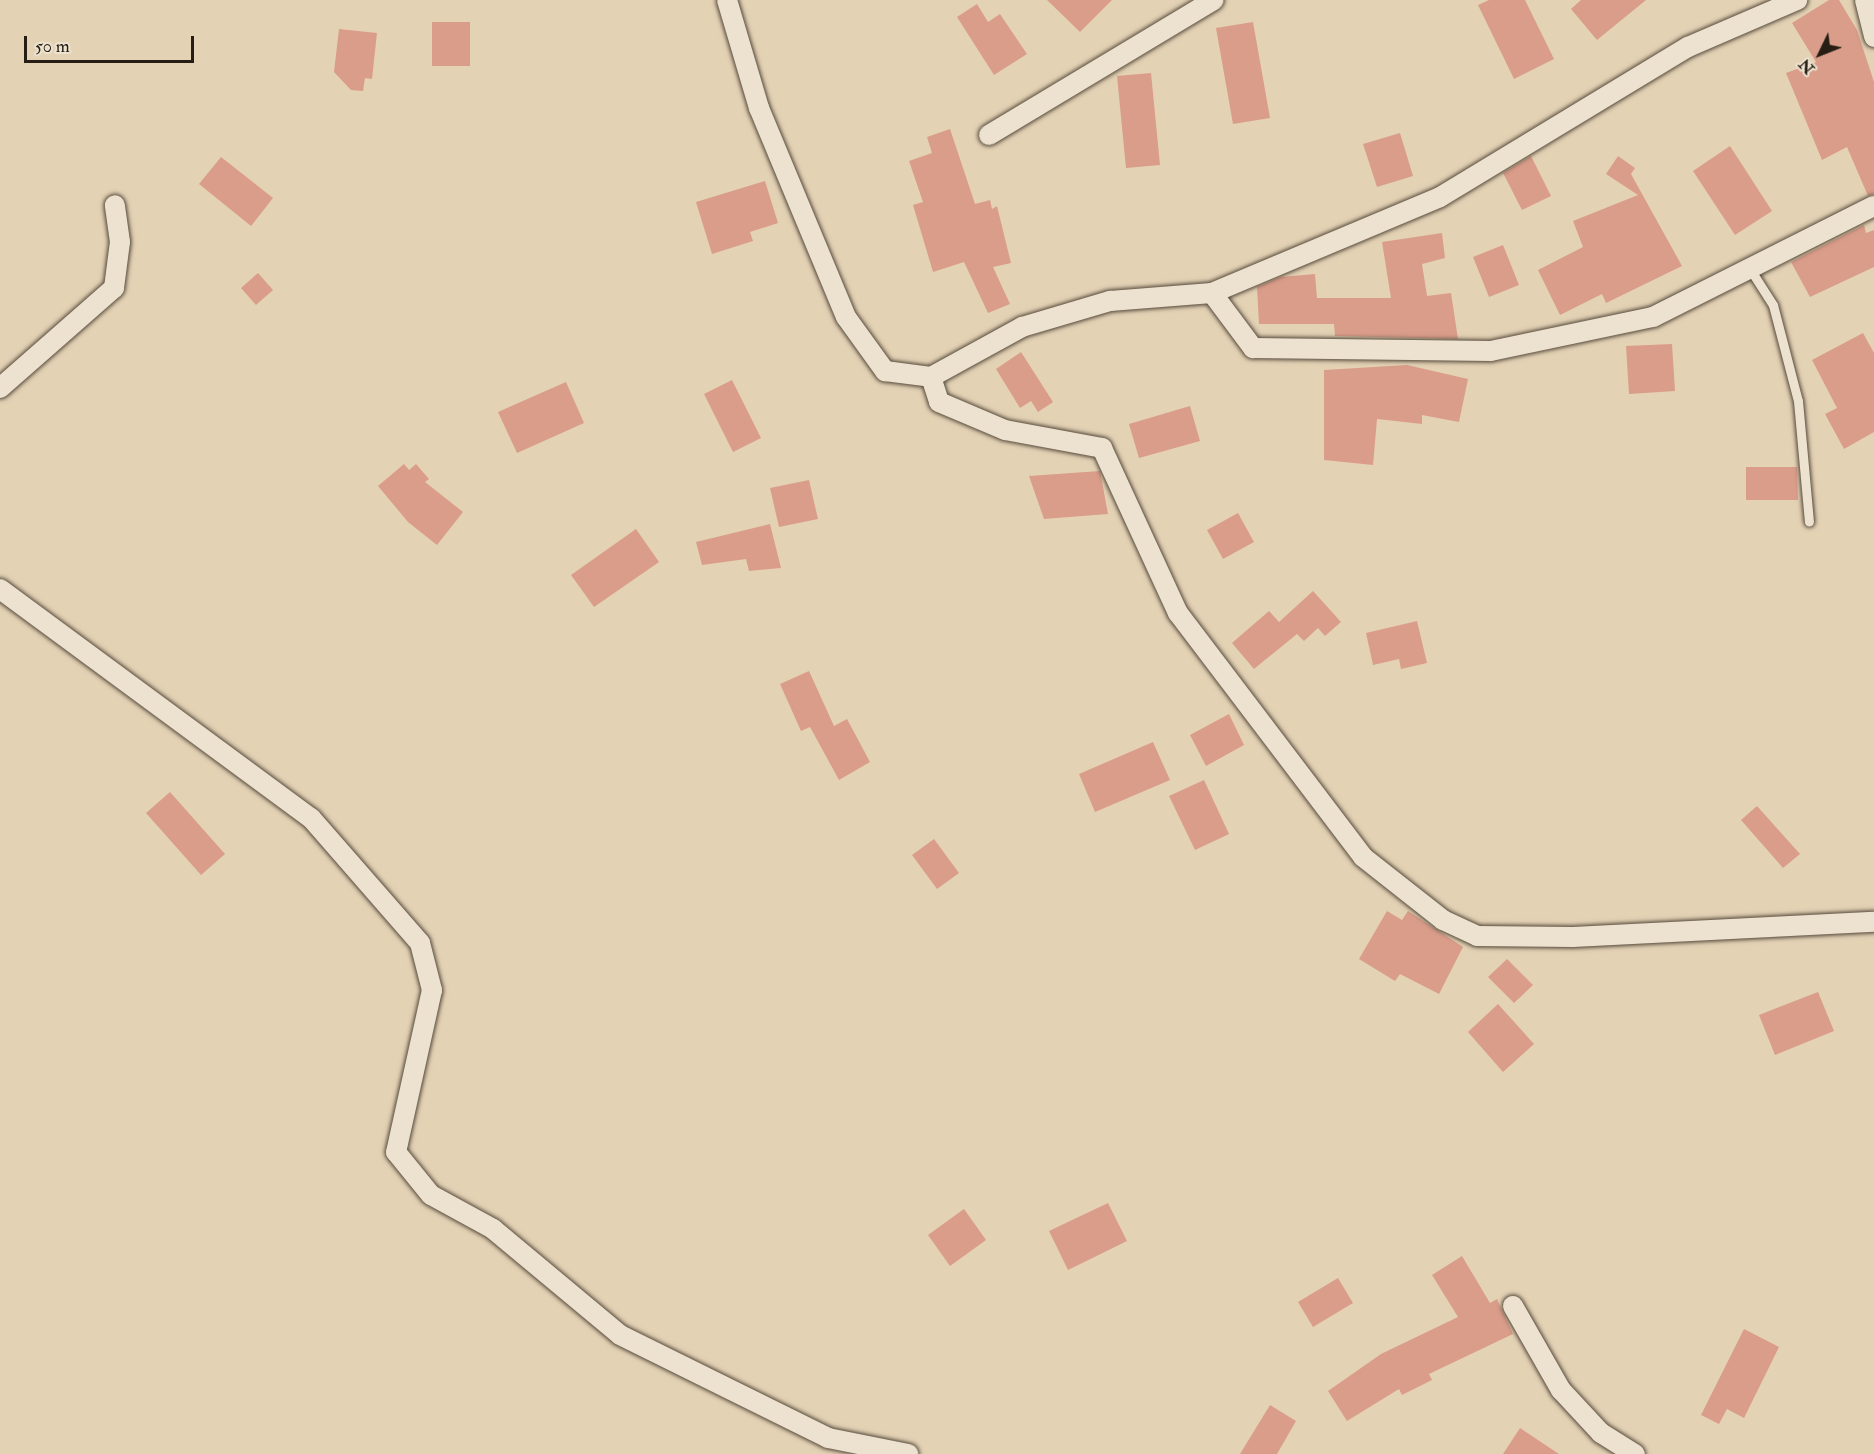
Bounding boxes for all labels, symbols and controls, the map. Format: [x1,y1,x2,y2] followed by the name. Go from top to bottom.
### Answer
[27,24,196,62] scale bar
[1790,24,1850,84] north arrow
[35,35,70,58] text: 50 m
[1795,54,1819,78] text: N

